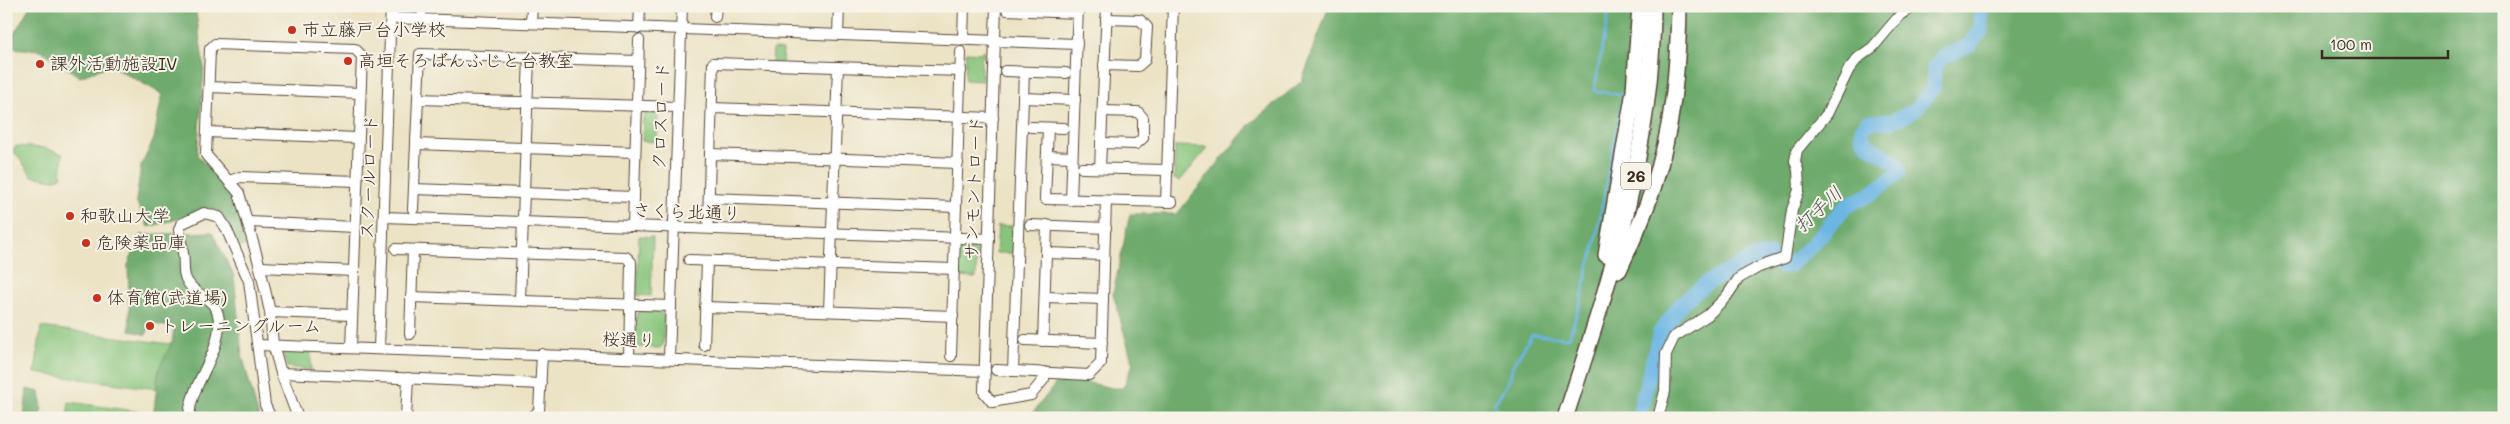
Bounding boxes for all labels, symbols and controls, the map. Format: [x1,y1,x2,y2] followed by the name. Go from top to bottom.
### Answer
[302,17,446,41] place label: 市立藤戸台小学校
[286,24,298,36] marker: 市立藤戸台小学校
[2322,28,2449,60] scale bar
[2330,34,2372,54] text: 100 m
[358,48,574,72] place label: 高垣そろばんふじと台教室
[50,51,177,75] place label: 課外活動施設IV
[342,55,354,67] marker: 高垣そろばんふじと台教室
[34,58,46,70] marker: 課外活動施設IV
[646,62,674,170] street label: クロスロード
[354,114,382,240] street label: スクールロード
[958,116,988,260] street label: サンモントロード
[1621,162,1651,190] road number: 26
[1788,180,1847,237] water label: 打手川
[633,197,741,225] street label: さくら北通り
[80,203,170,227] place label: 和歌山大学
[64,210,76,222] marker: 和歌山大学
[96,230,186,254] place label: 危険薬品庫
[80,237,92,249] marker: 危険薬品庫
[107,285,227,309] place label: 体育館(武道場)
[91,292,103,304] marker: 体育館(武道場)
[160,313,321,337] place label: トレーニングルーム
[144,320,156,332] marker: トレーニングルーム
[602,326,656,352] street label: 桜通り

